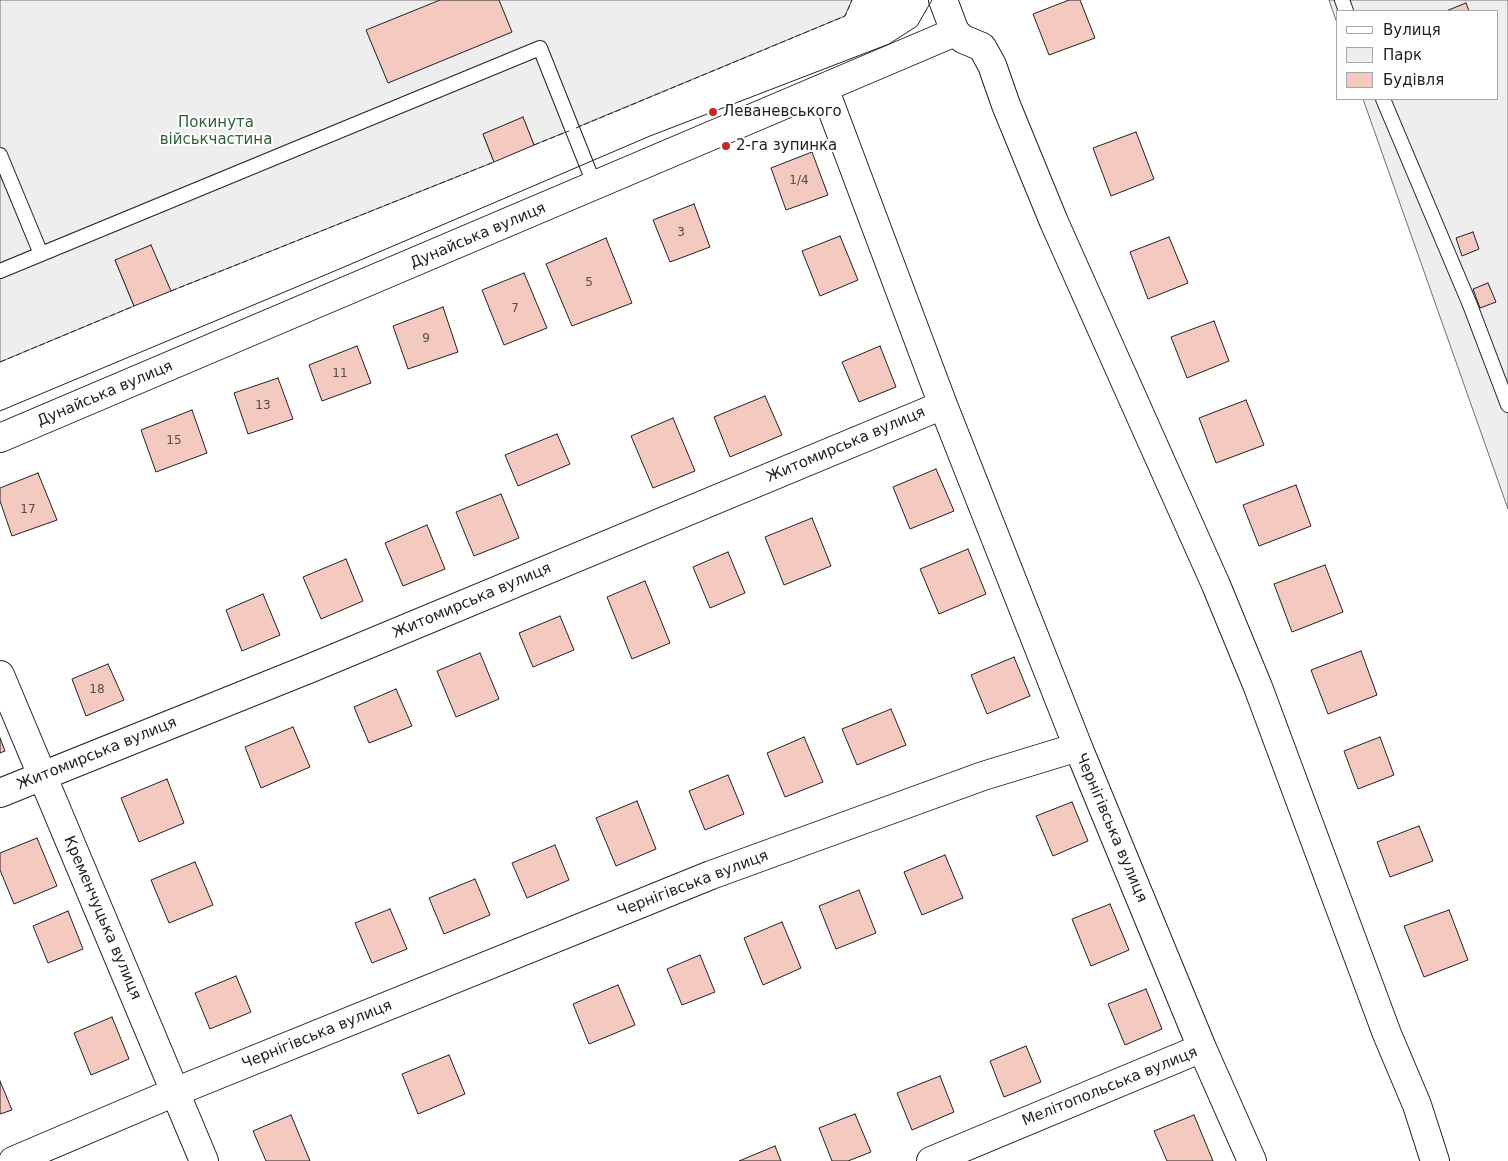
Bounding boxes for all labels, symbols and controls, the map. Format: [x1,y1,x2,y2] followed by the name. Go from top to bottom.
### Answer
[1336,10,1498,100] legend
[1383,21,1441,39] text: Вулиця
[1383,46,1422,64] text: Парк
[1383,71,1444,89] text: Будівля
[723,103,842,121] place label: Леваневського
[707,106,719,118] marker: Леваневського
[160,114,272,149] park label: Покинута військчастина
[736,137,837,155] place label: 2-га зупинка
[720,140,732,152] marker: 2-га зупинка
[789,174,809,188] house number: 1/4
[407,199,549,273] street label: Дунайська вулиця
[677,226,685,240] house number: 3
[585,276,593,290] house number: 5
[511,302,519,316] house number: 7
[422,332,430,346] house number: 9
[34,357,176,431] street label: Дунайська вулиця
[332,367,348,381] house number: 11
[255,399,271,413] house number: 13
[764,403,928,487] street label: Житомирська вулиця
[166,434,182,448] house number: 15
[20,503,36,517] house number: 17
[390,559,554,643] street label: Житомирська вулиця
[89,683,105,697] house number: 18
[14,714,180,794] street label: Житомирська вулиця
[1071,751,1151,905] street label: Чернігівська вулиця
[59,834,145,1002] street label: Кременчуцька вулиця
[615,847,771,921] street label: Чернігівська вулиця
[239,997,395,1073] street label: Чернігівська вулиця
[1020,1044,1200,1130] street label: Мелітопольська вулиця

